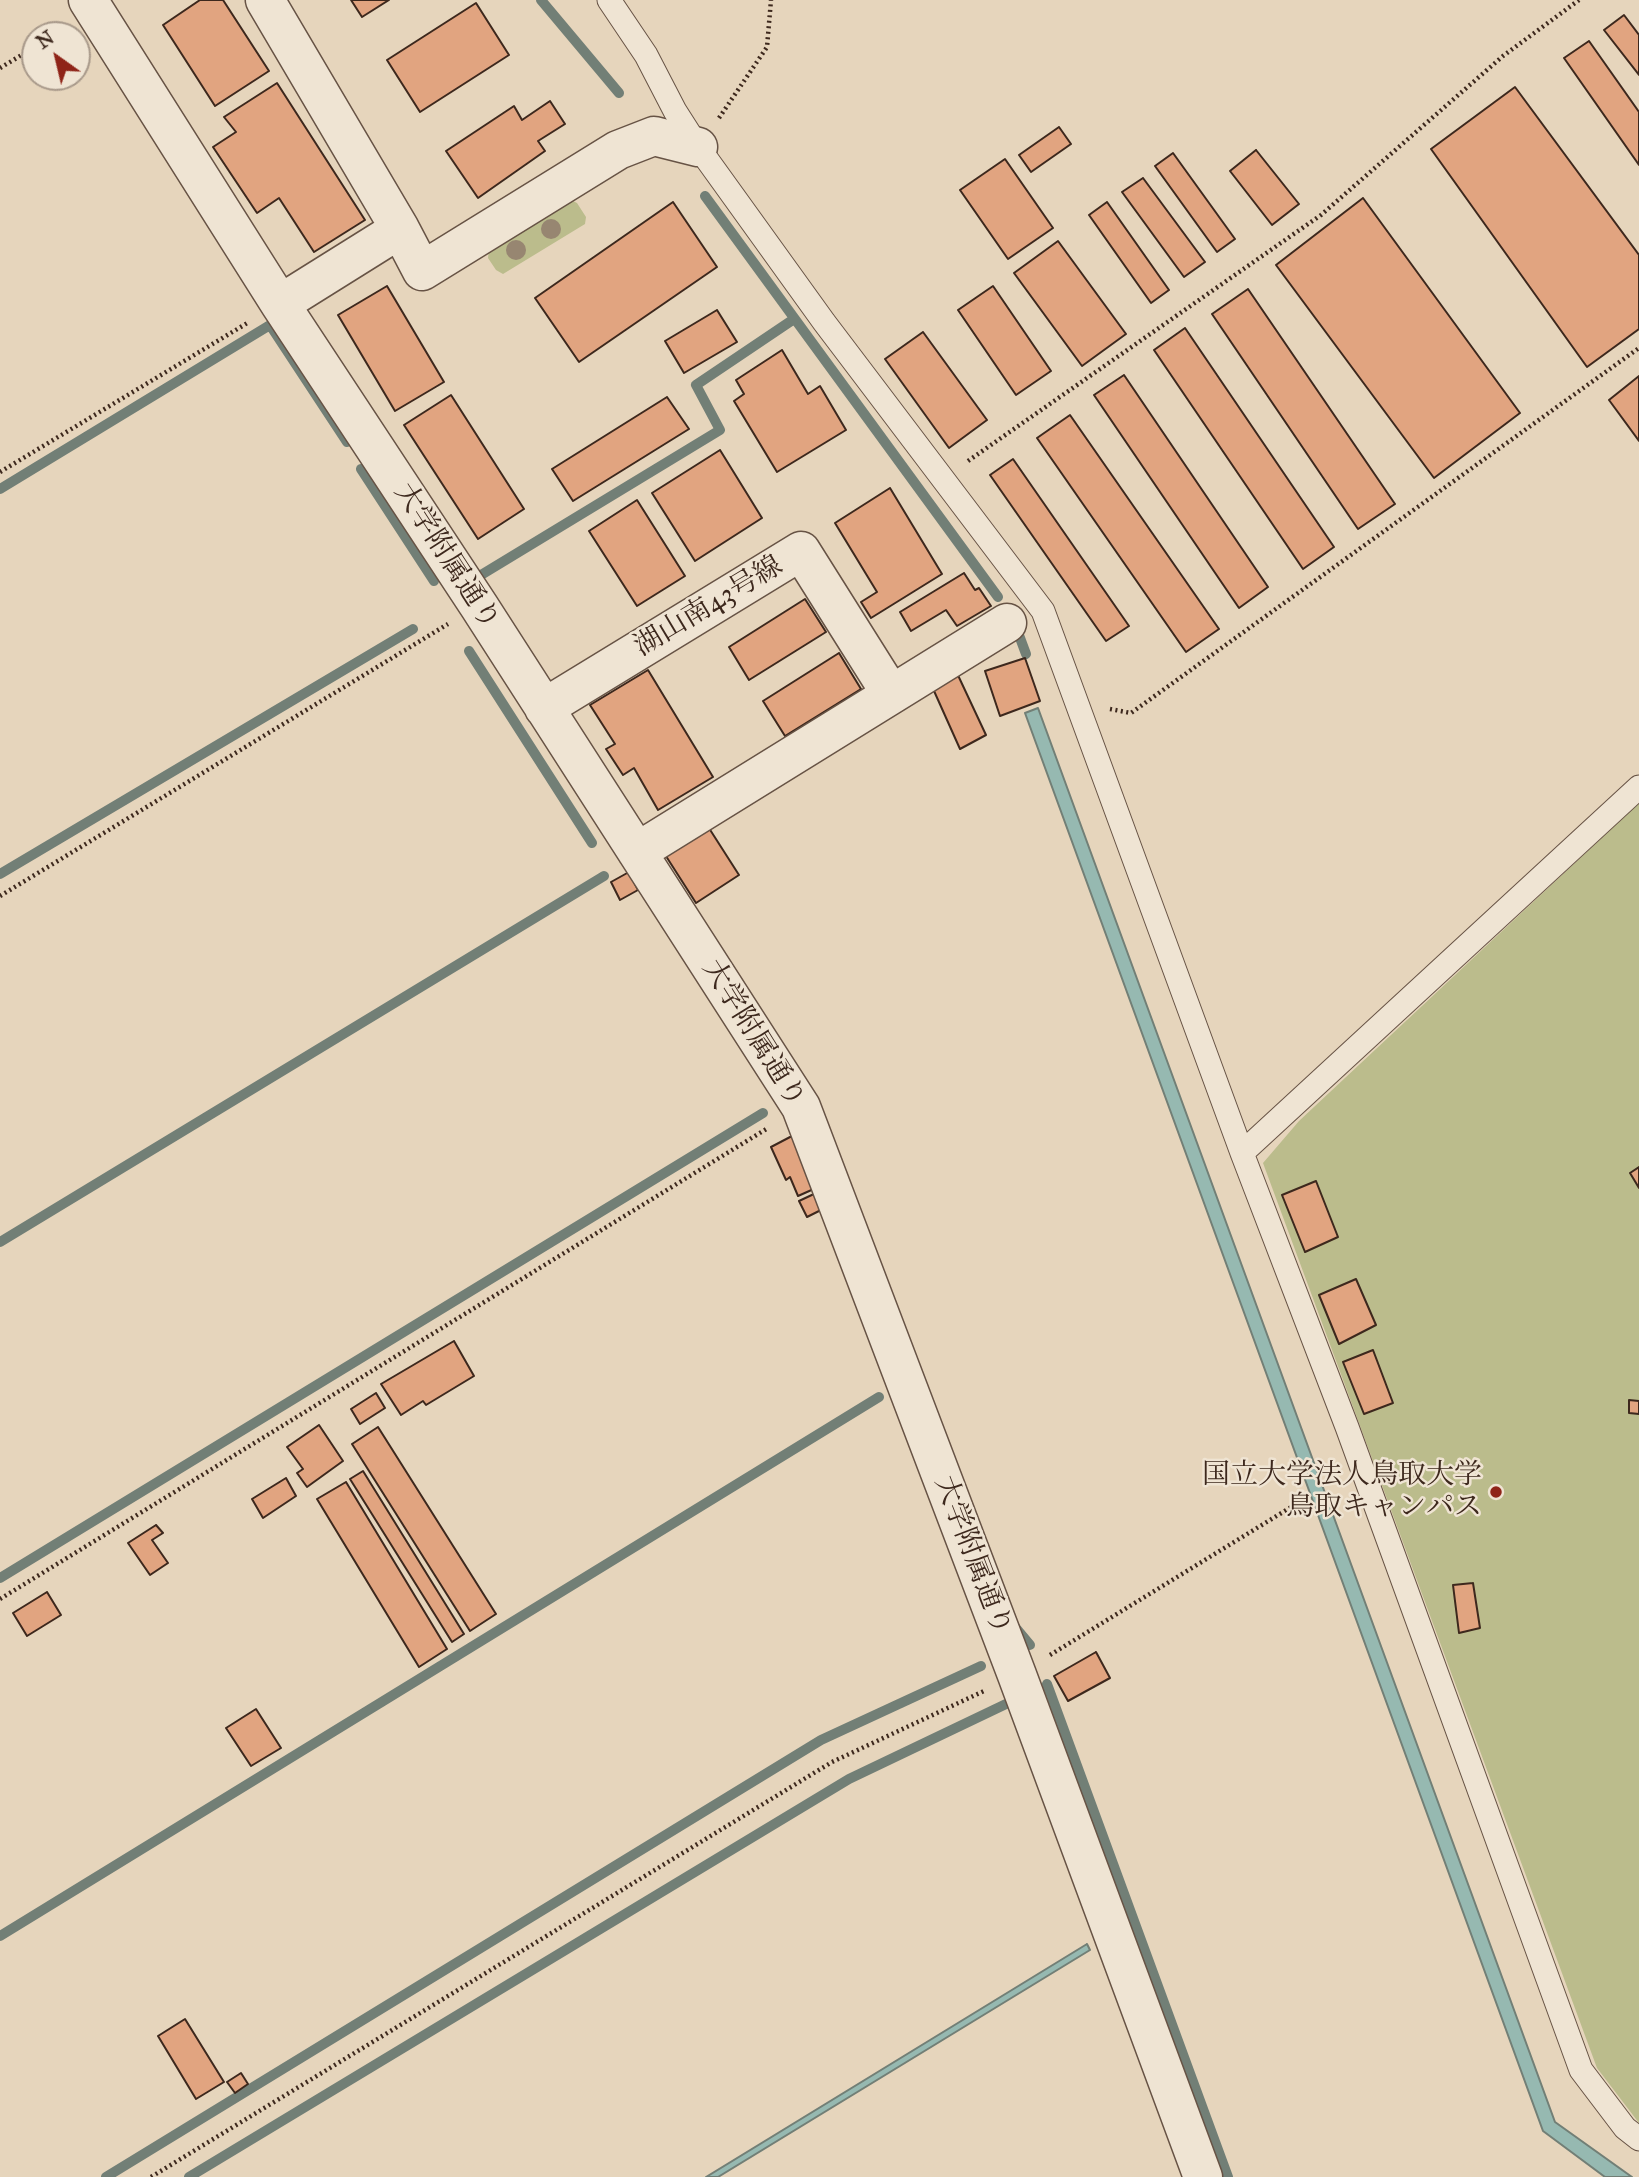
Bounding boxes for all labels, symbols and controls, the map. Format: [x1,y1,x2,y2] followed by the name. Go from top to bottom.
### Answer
[21,21,91,91] north arrow
[32,26,58,54] text: N
[386,477,506,637] street label: 大学附属通り
[629,550,789,664] street label: 湖山南43号線
[694,954,812,1114] street label: 大学附属通り
[1202,1459,1482,1525] place label: 国立大学法人鳥取大学 鳥取キャンパス
[926,1472,1018,1640] street label: 大学附属通り
[1488,1484,1504,1500] marker: 国立大学法人鳥取大学 鳥取キャンパス

